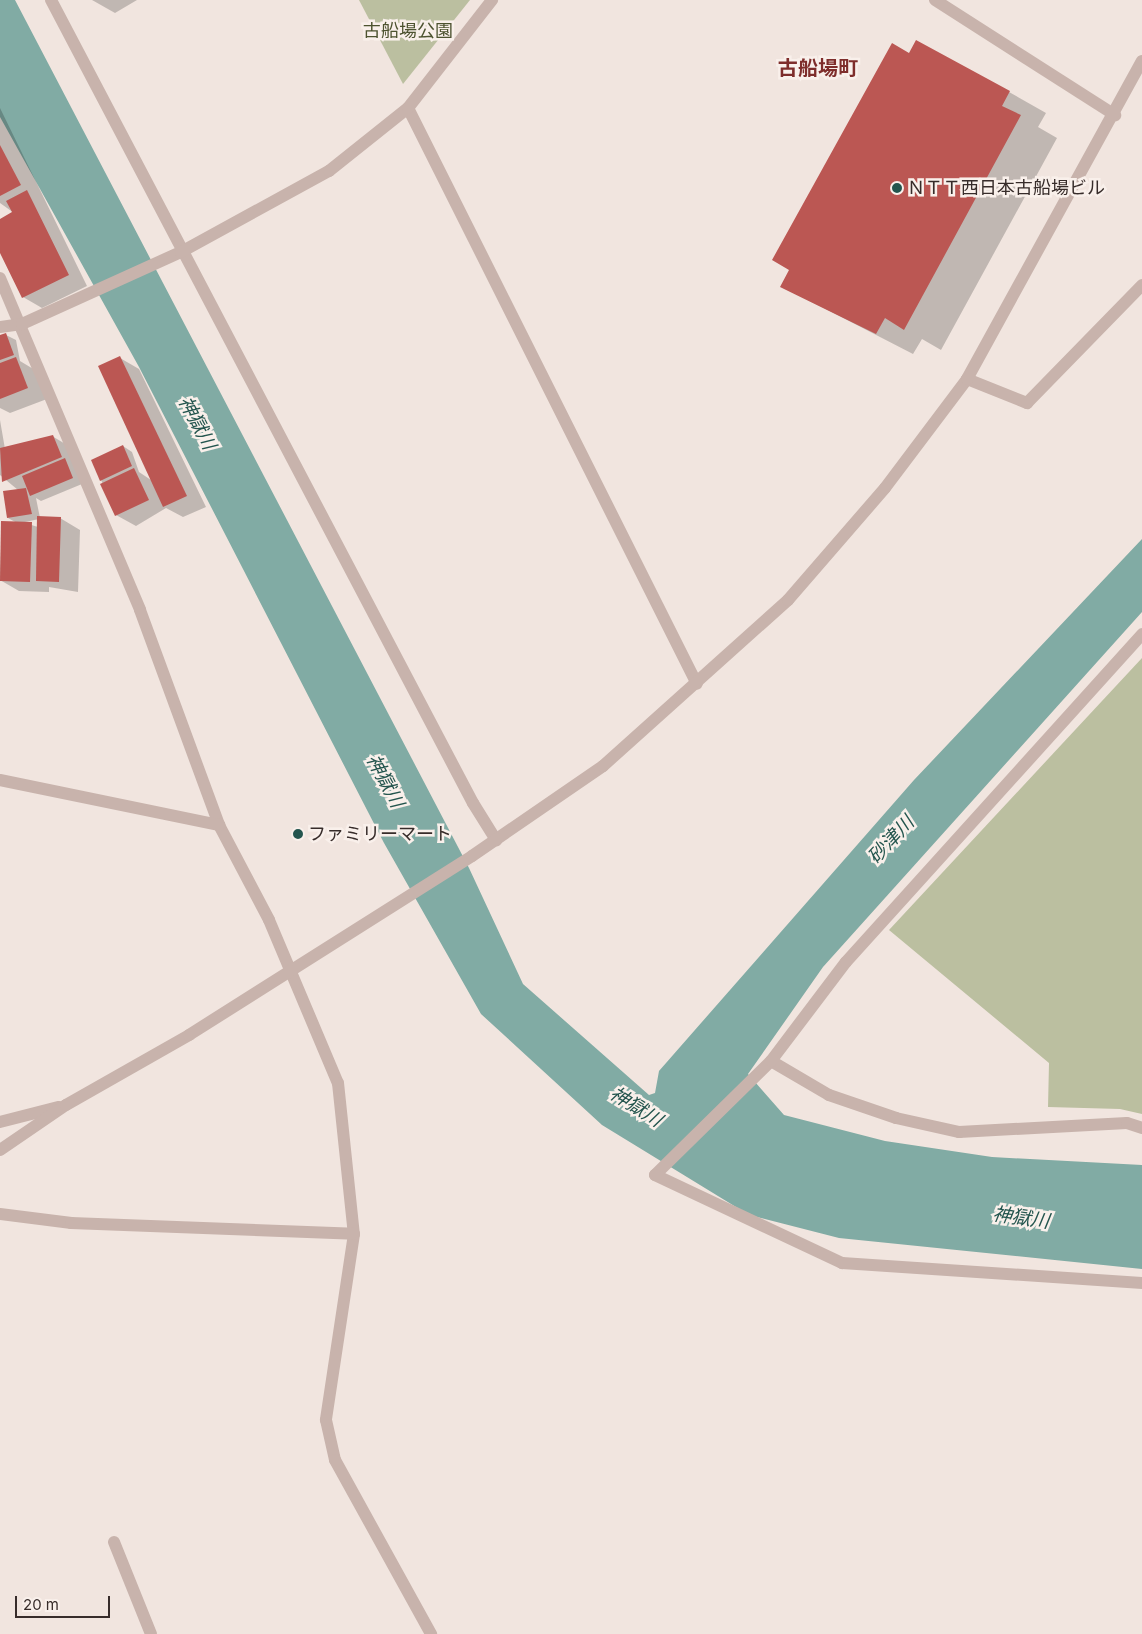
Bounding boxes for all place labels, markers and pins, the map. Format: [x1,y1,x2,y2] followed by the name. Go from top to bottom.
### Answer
[907,177,1105,199] place label: ＮＴＴ西日本古船場ビル
[891,182,903,194] marker: ＮＴＴ西日本古船場ビル
[308,823,452,845] place label: ファミリーマート
[292,828,304,840] marker: ファミリーマート

